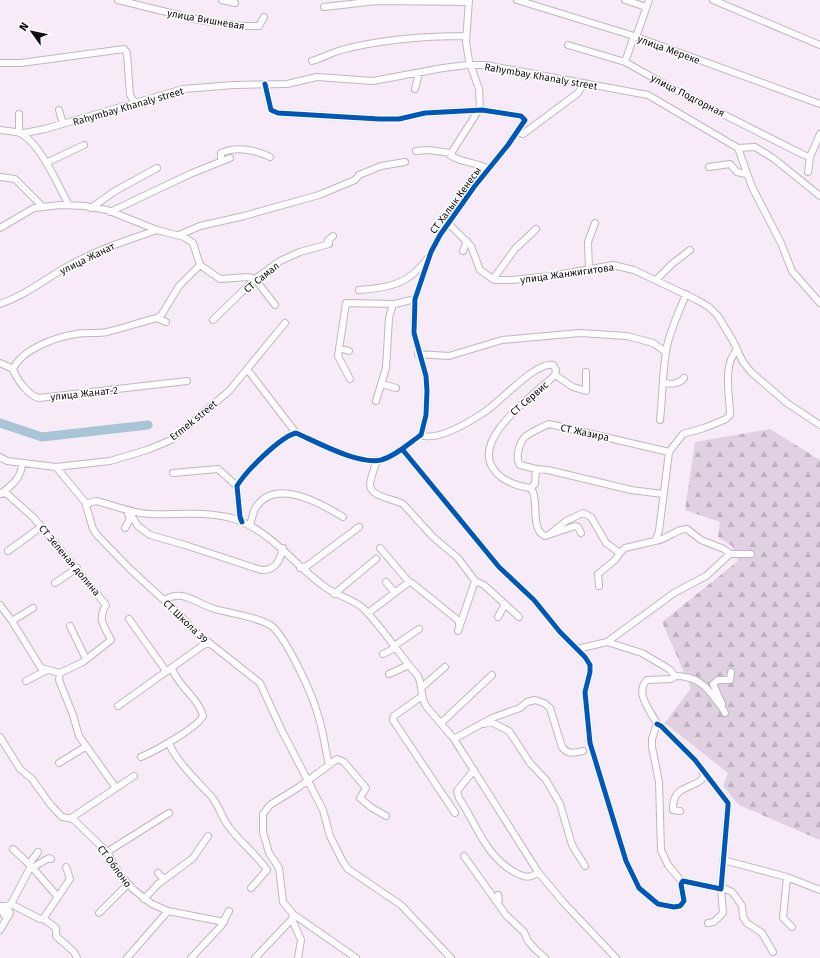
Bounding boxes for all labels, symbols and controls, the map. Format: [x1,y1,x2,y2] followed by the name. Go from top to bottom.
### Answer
[166,7,245,33] street label: улица Вишневая
[12,12,52,52] north arrow
[17,20,31,33] text: N
[636,33,702,67] street label: улица Мереке
[483,61,599,93] street label: Rahymbay Khanaly street
[649,72,726,120] street label: улица Подгорная
[72,85,185,129] street label: Rahymbay Khanaly street
[428,165,484,236] street label: СТ Халык Кенесы
[58,240,117,277] street label: улица Жанат
[241,260,282,296] street label: СТ Самал
[519,261,615,287] street label: улица Жанжигитова
[508,379,551,419] street label: СТ Сервис
[50,384,119,404] street label: улица Жанат-2
[168,398,220,443] street label: Ermek street
[559,422,610,444] street label: СТ Жазира
[36,523,102,599] street label: СТ Зеленая долина
[160,597,210,646] street label: СТ Школа 39
[95,843,134,890] street label: СТ Облоно

